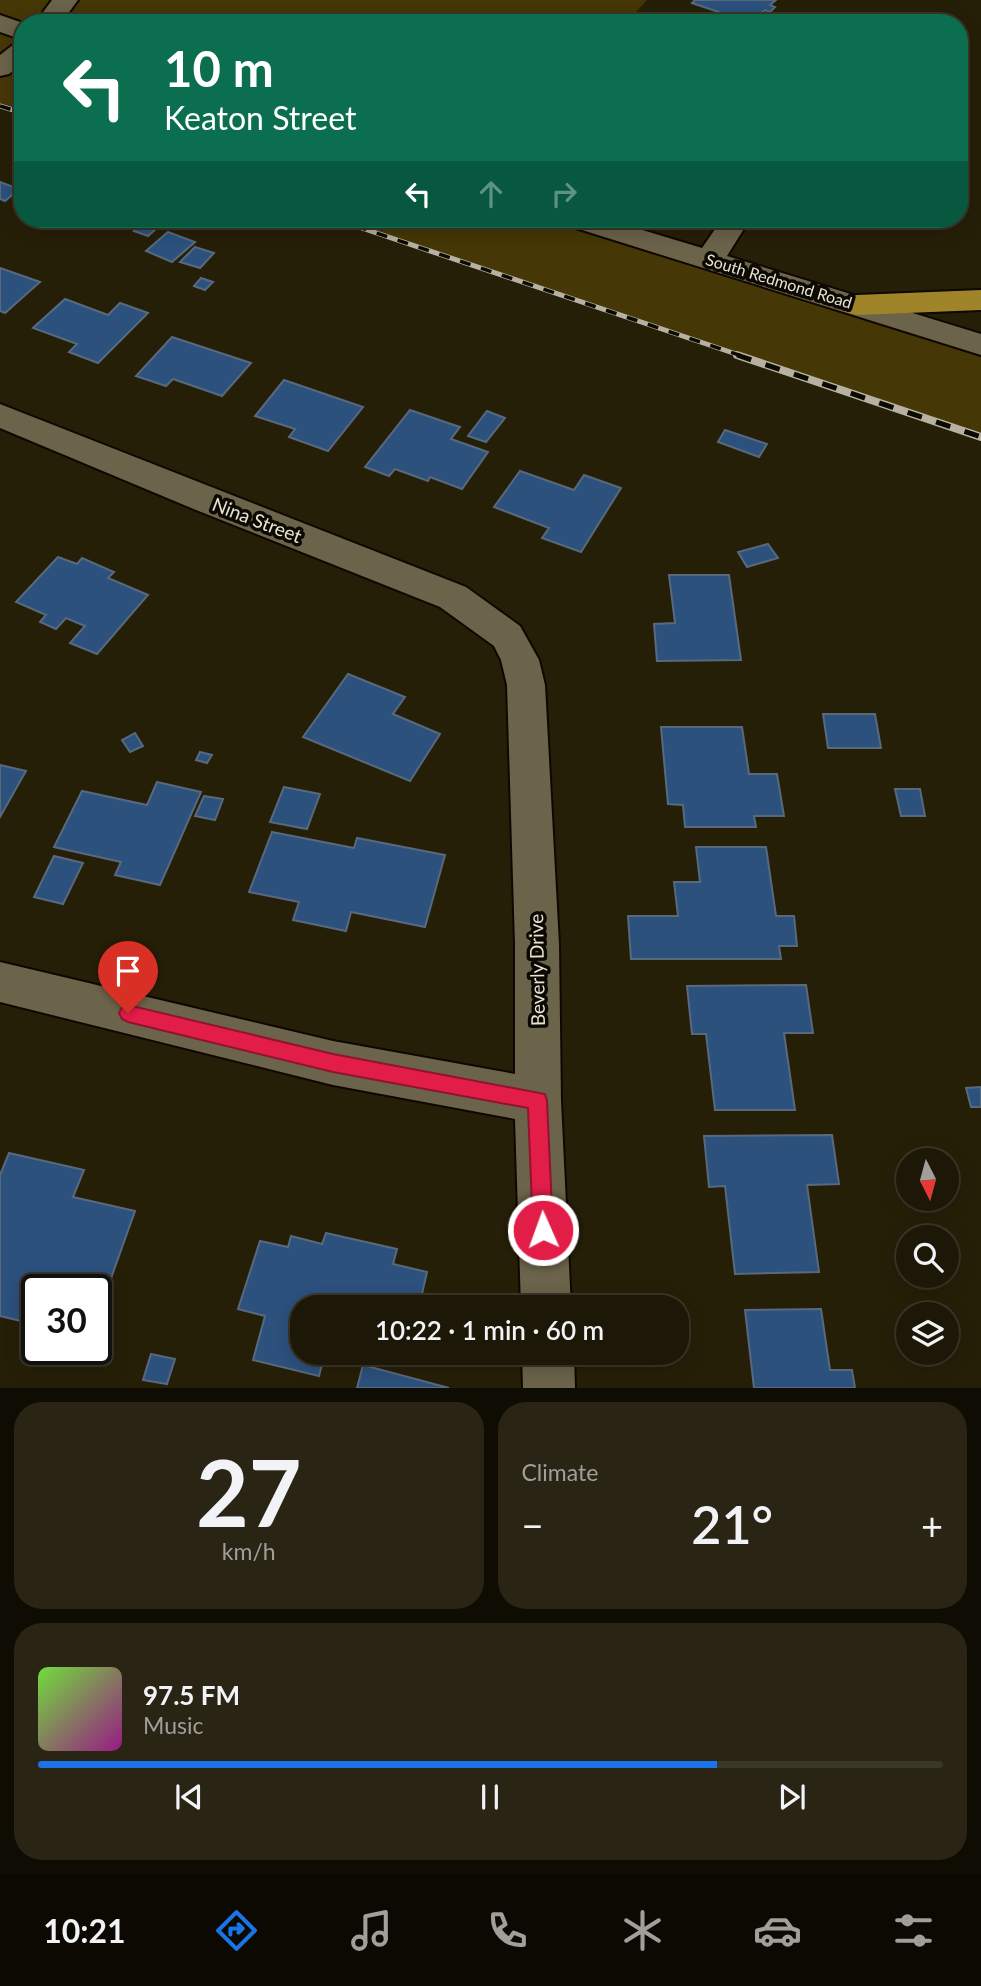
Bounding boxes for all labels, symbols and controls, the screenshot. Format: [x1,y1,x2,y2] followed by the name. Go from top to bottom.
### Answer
[164,39,274,97] text: 10 m
[49,42,140,133] icon: left
[164,98,356,137] text: Keaton Street
[399,175,437,213] icon: left
[472,175,510,213] icon: ahead
[545,175,583,213] icon: right
[704,249,855,312] street label: South Redmond Road
[209,492,305,547] street label: Nina Street
[524,914,549,1026] street label: Beverly Drive
[98,941,158,1013] pin
[109,952,147,990] icon: arrive
[896,1148,959,1211] north arrow
[896,1148,959,1365] map controls
[506,1193,580,1267] position arrow
[896,1225,959,1288] button: search
[21,1274,112,1365] speed limit sign: 30
[896,1302,959,1365] button: layers
[375,1314,604,1346] text: 10:22 · 1 min · 60 m
[196,1437,302,1546] text: 27
[522,1458,598,1486] text: Climate
[691,1493,773,1555] text: 21°
[522,1502,544,1548] text: −
[921,1502,943,1548] text: +
[222,1537,276,1565] text: km/h
[143,1679,240,1711] text: 97.5 FM
[143,1711,203,1739] text: Music
[170,1778,208,1816] icon: previous
[471,1778,509,1816] icon: pause
[773,1778,811,1816] icon: next
[212,1906,261,1955] icon: directions
[347,1906,396,1955] icon: music
[483,1906,532,1955] icon: phone
[618,1906,667,1955] icon: climate
[753,1906,802,1955] icon: car
[889,1906,938,1955] icon: filters
[43,1911,126,1950] text: 10:21

